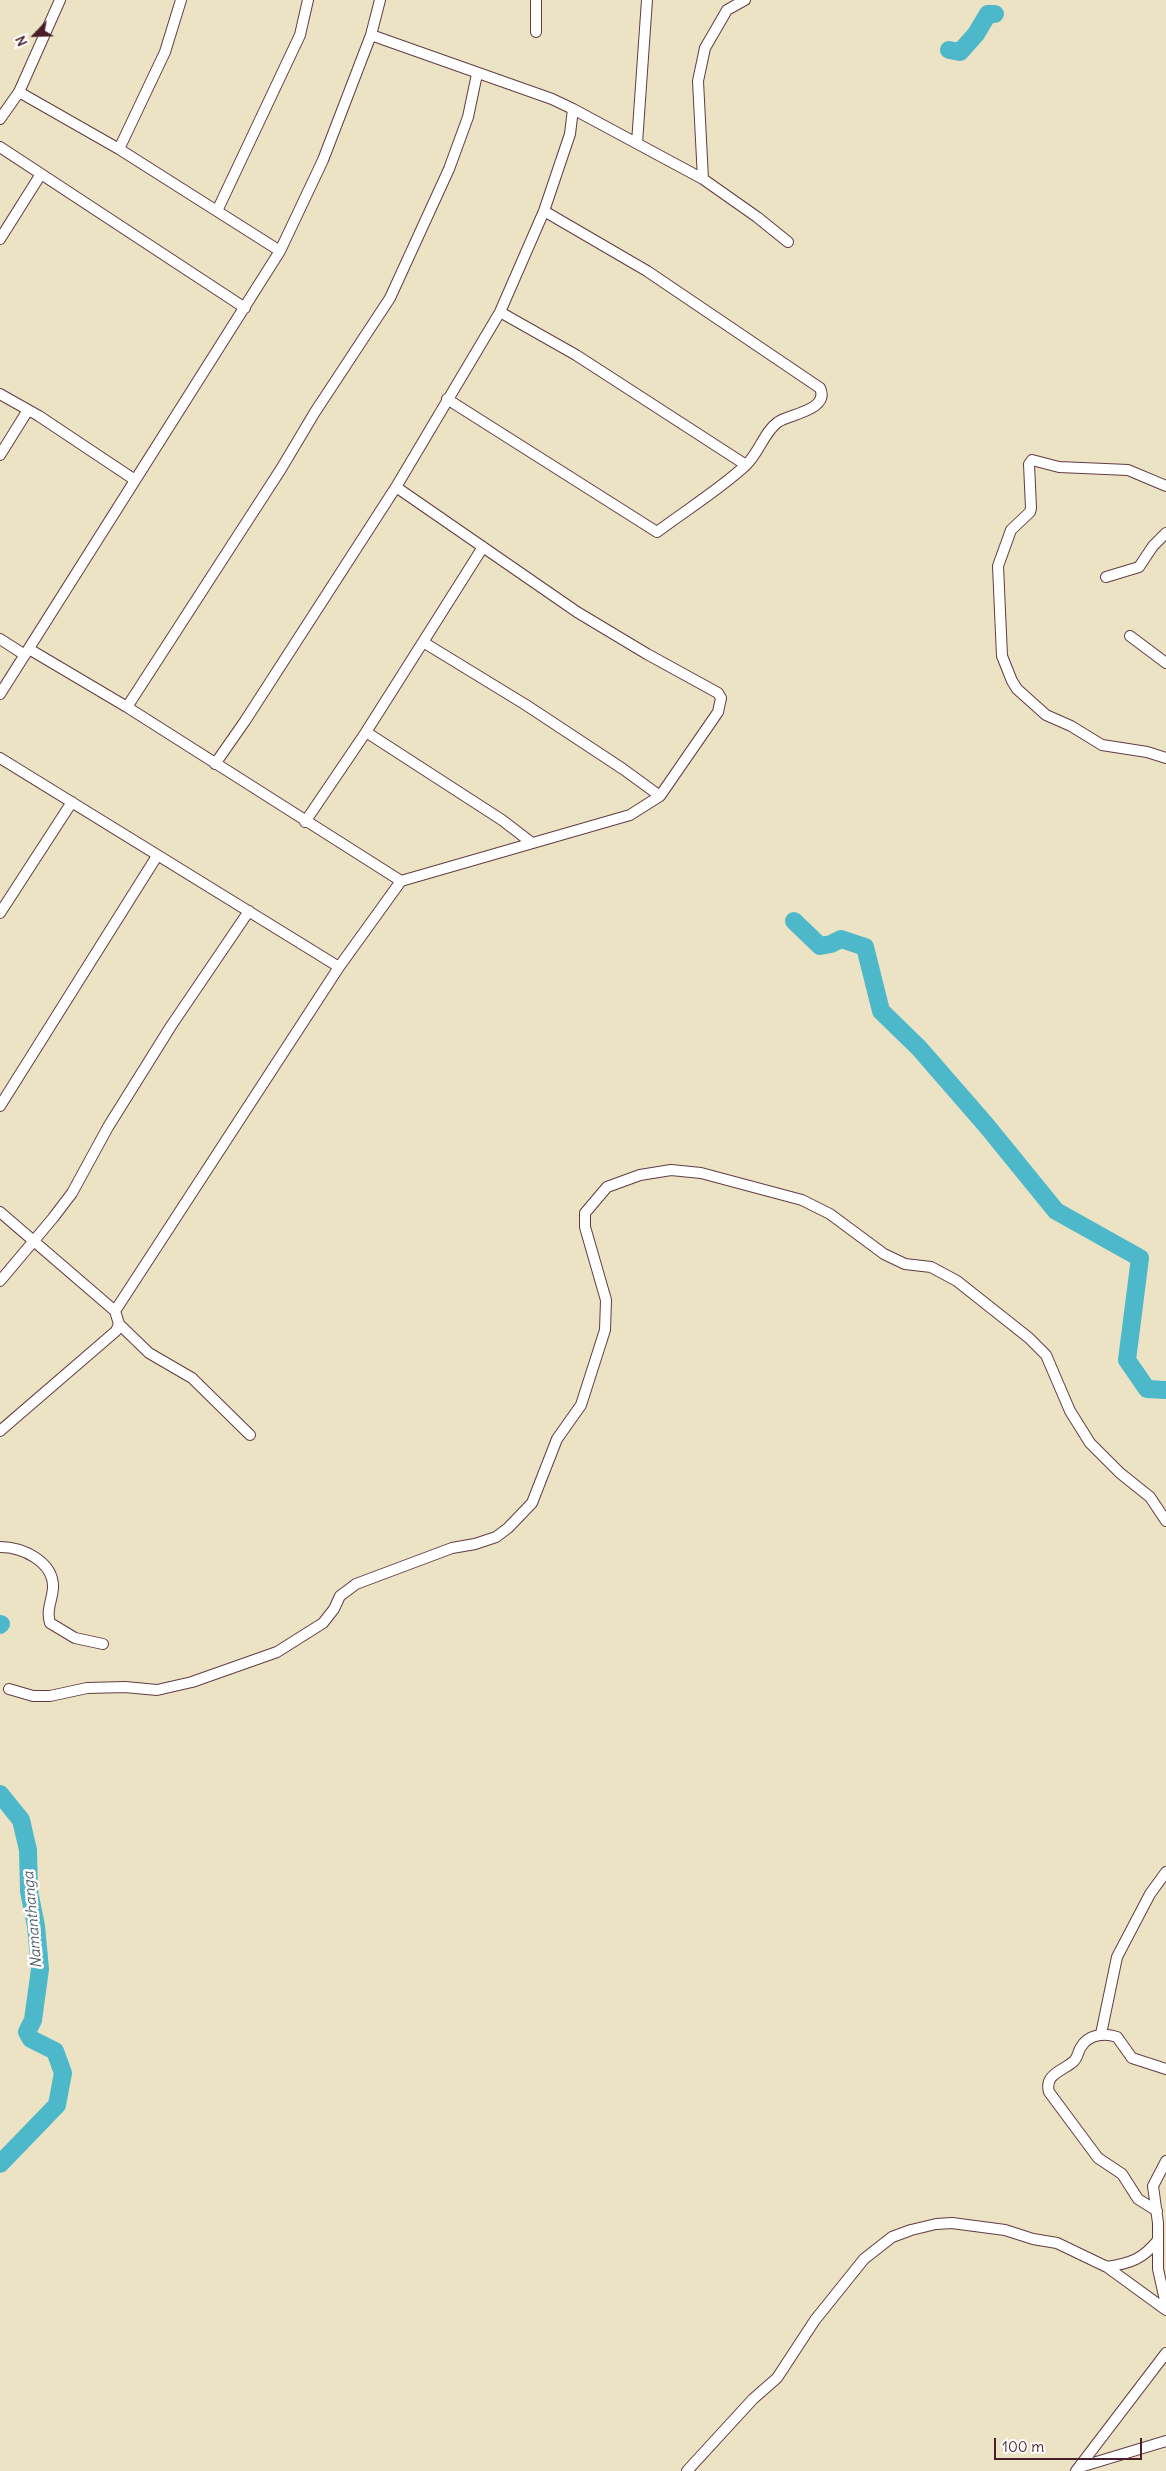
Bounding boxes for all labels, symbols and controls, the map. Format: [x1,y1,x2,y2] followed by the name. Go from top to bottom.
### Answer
[10,10,60,60] north arrow
[11,33,31,49] text: N
[20,1871,46,1969] water label: Namanthanga
[996,2428,1144,2460] scale bar
[1002,2437,1044,2456] text: 100 m

